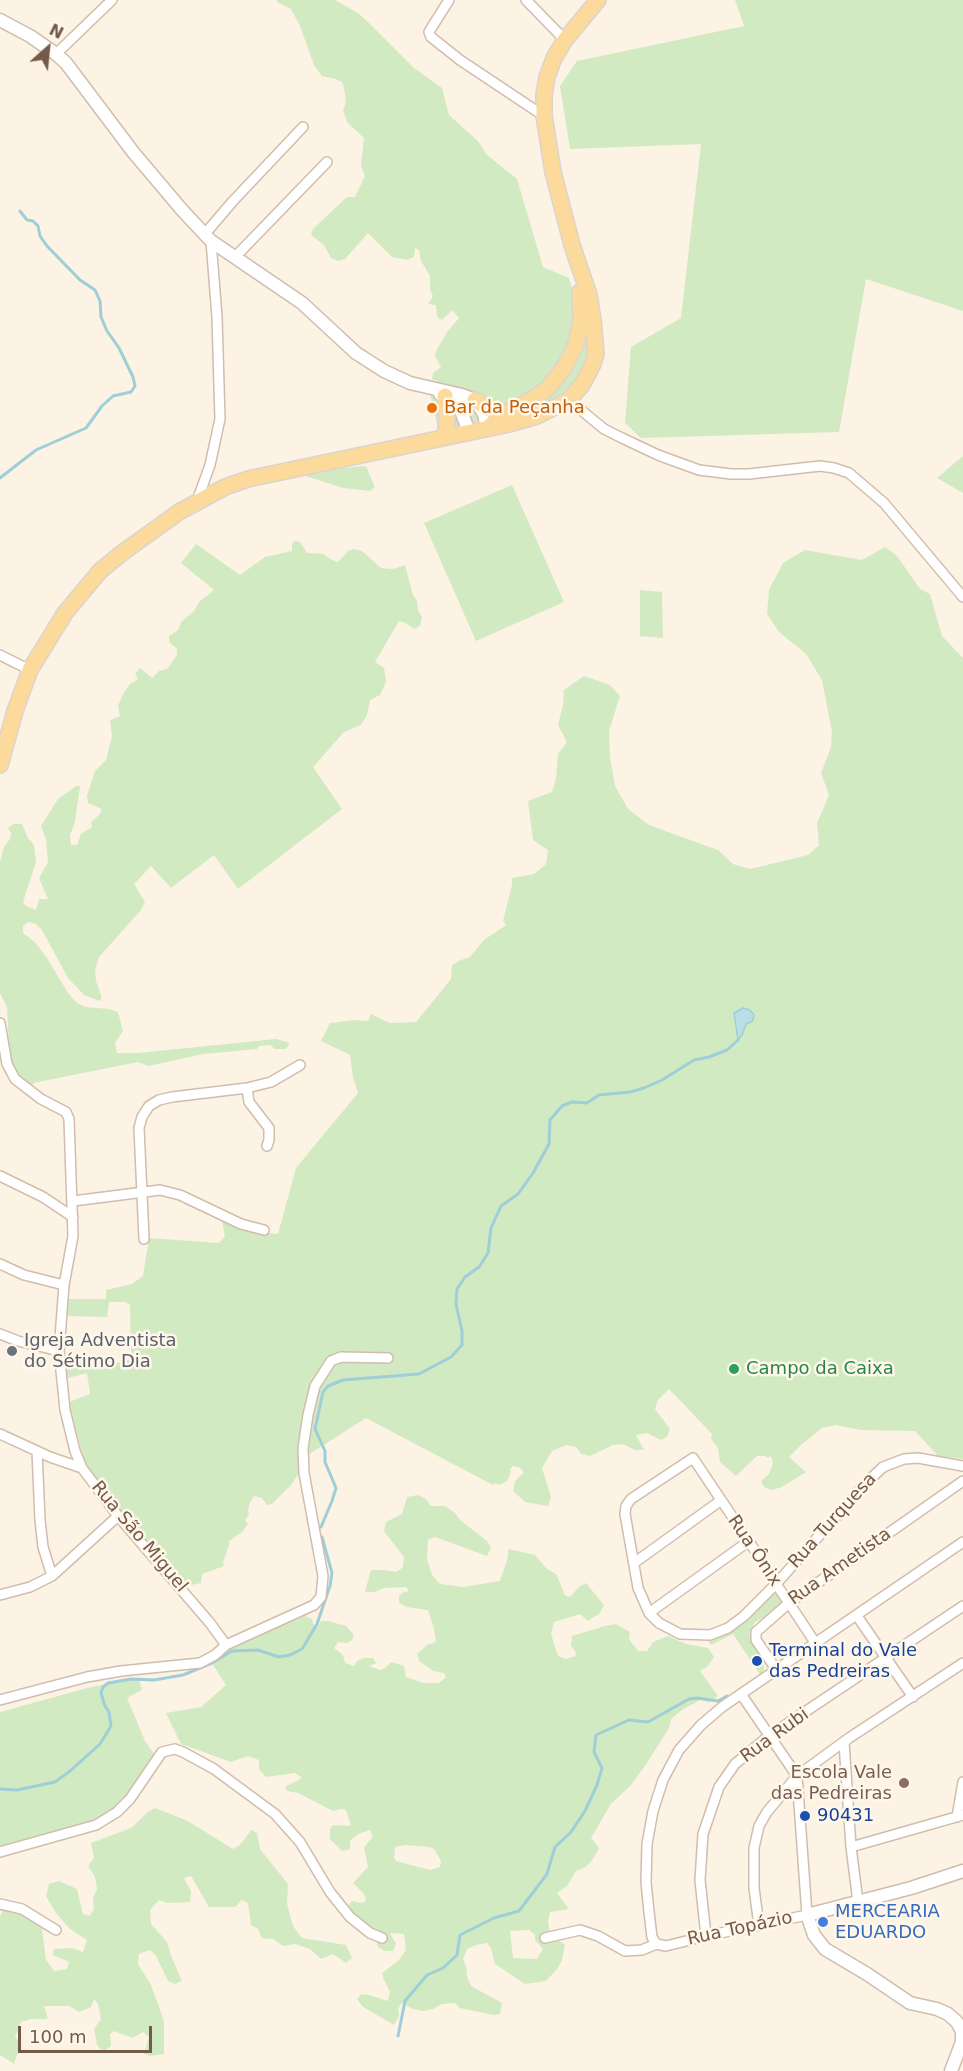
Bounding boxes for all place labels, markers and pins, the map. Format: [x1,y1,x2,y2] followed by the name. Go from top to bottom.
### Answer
[444,397,585,419] place label: Bar da Peçanha
[425,401,439,415] marker: Bar da Peçanha
[24,1330,177,1372] place label: Igreja Adventista do Sétimo Dia
[5,1344,19,1358] marker: Igreja Adventista do Sétimo Dia
[746,1358,894,1380] place label: Campo da Caixa
[727,1362,741,1376] marker: Campo da Caixa
[769,1640,917,1682] place label: Terminal do Vale das Pedreiras
[750,1654,764,1668] marker: Terminal do Vale das Pedreiras
[771,1762,892,1804] place label: Escola Vale das Pedreiras
[897,1776,911,1790] marker: Escola Vale das Pedreiras
[817,1805,874,1827] place label: 90431
[798,1809,812,1823] marker: 90431
[835,1901,940,1944] place label: MERCEARIA EDUARDO
[816,1915,830,1929] marker: MERCEARIA EDUARDO

